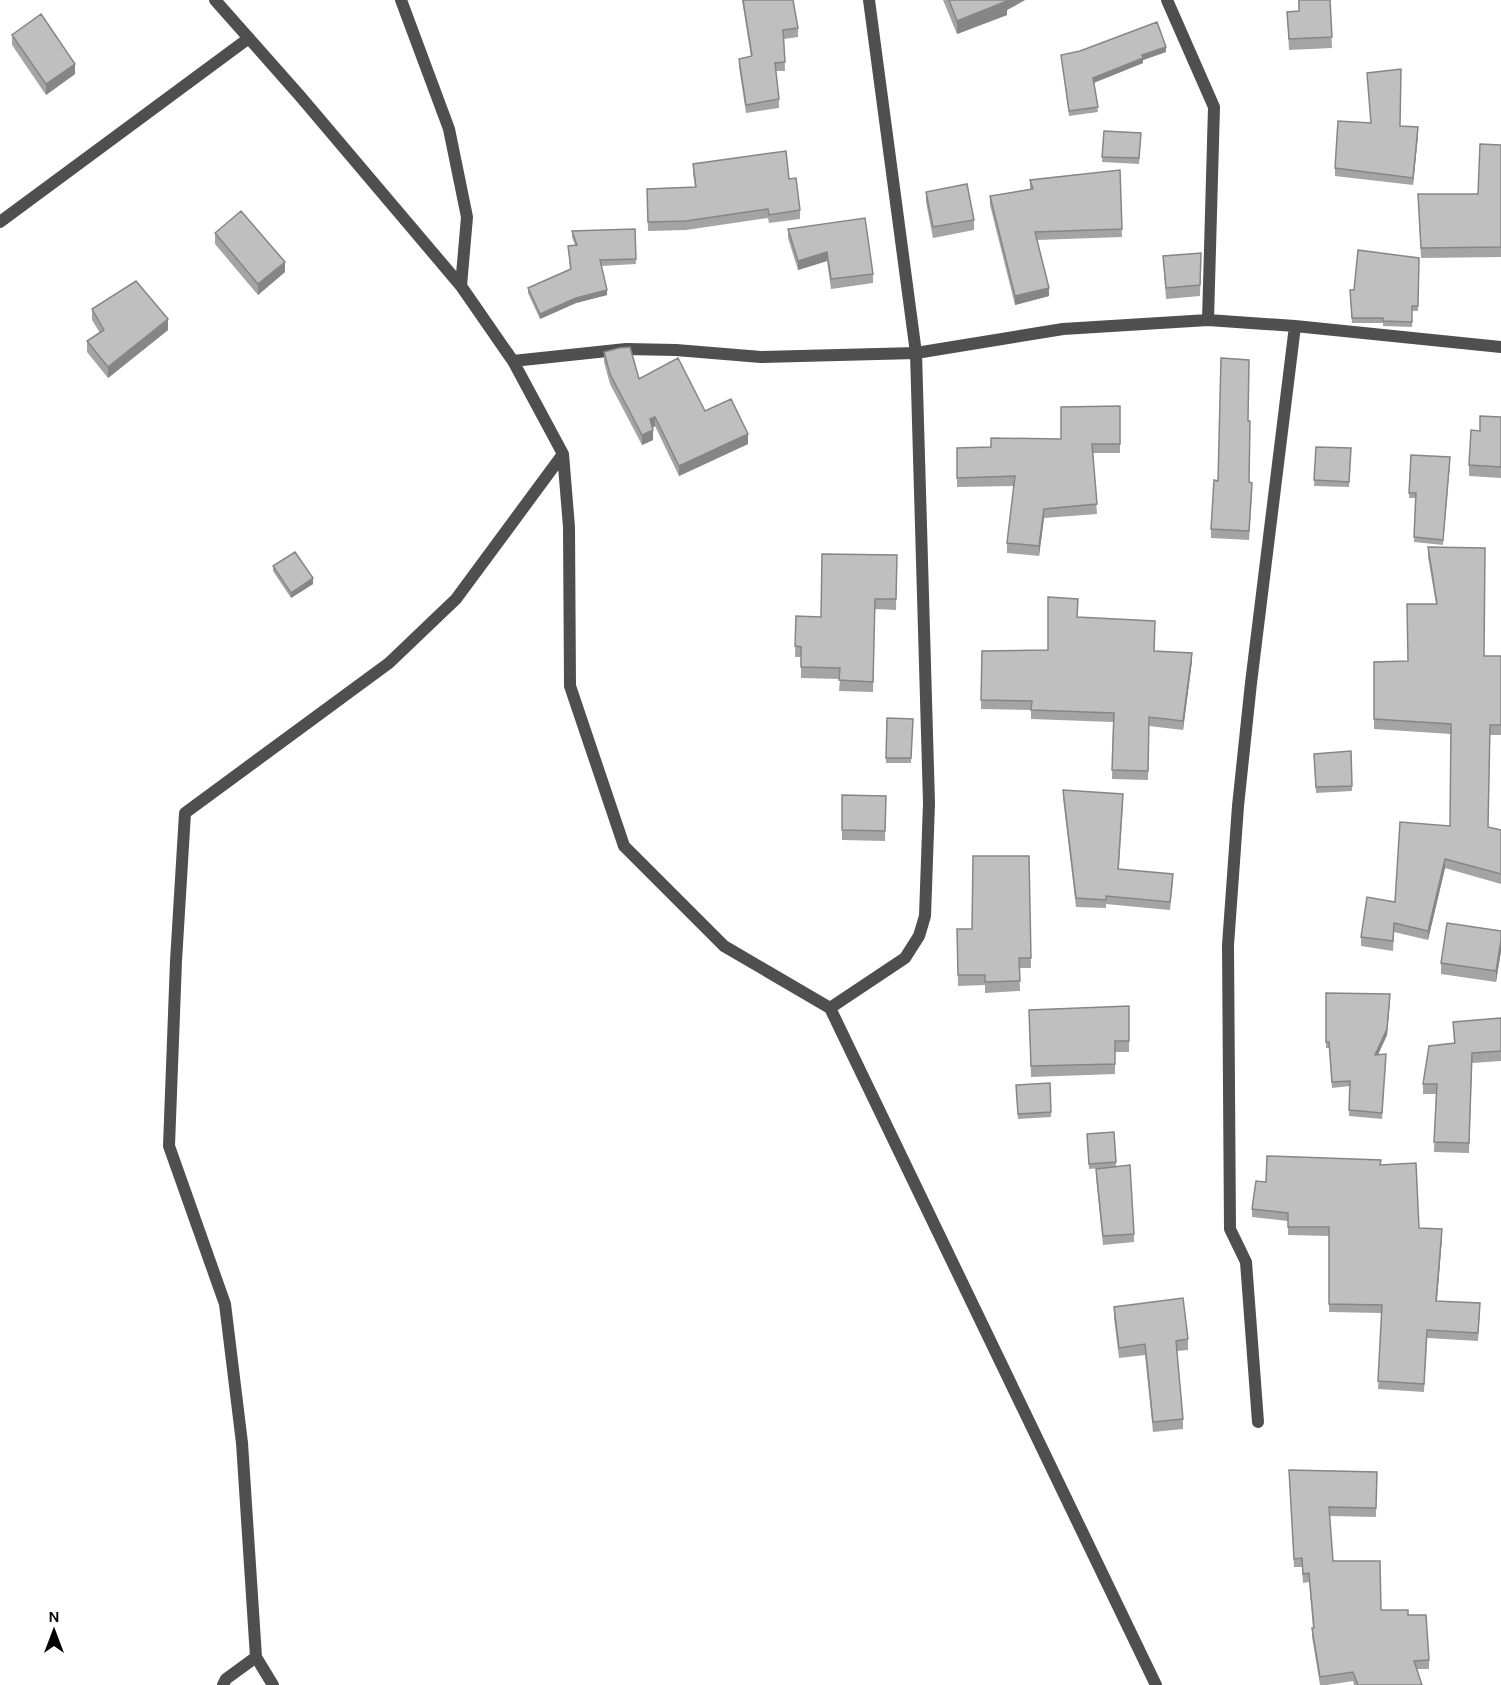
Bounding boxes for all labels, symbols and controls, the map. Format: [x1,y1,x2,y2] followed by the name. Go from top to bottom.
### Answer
[24,1601,84,1661] north arrow
[48,1607,60,1626] text: N

